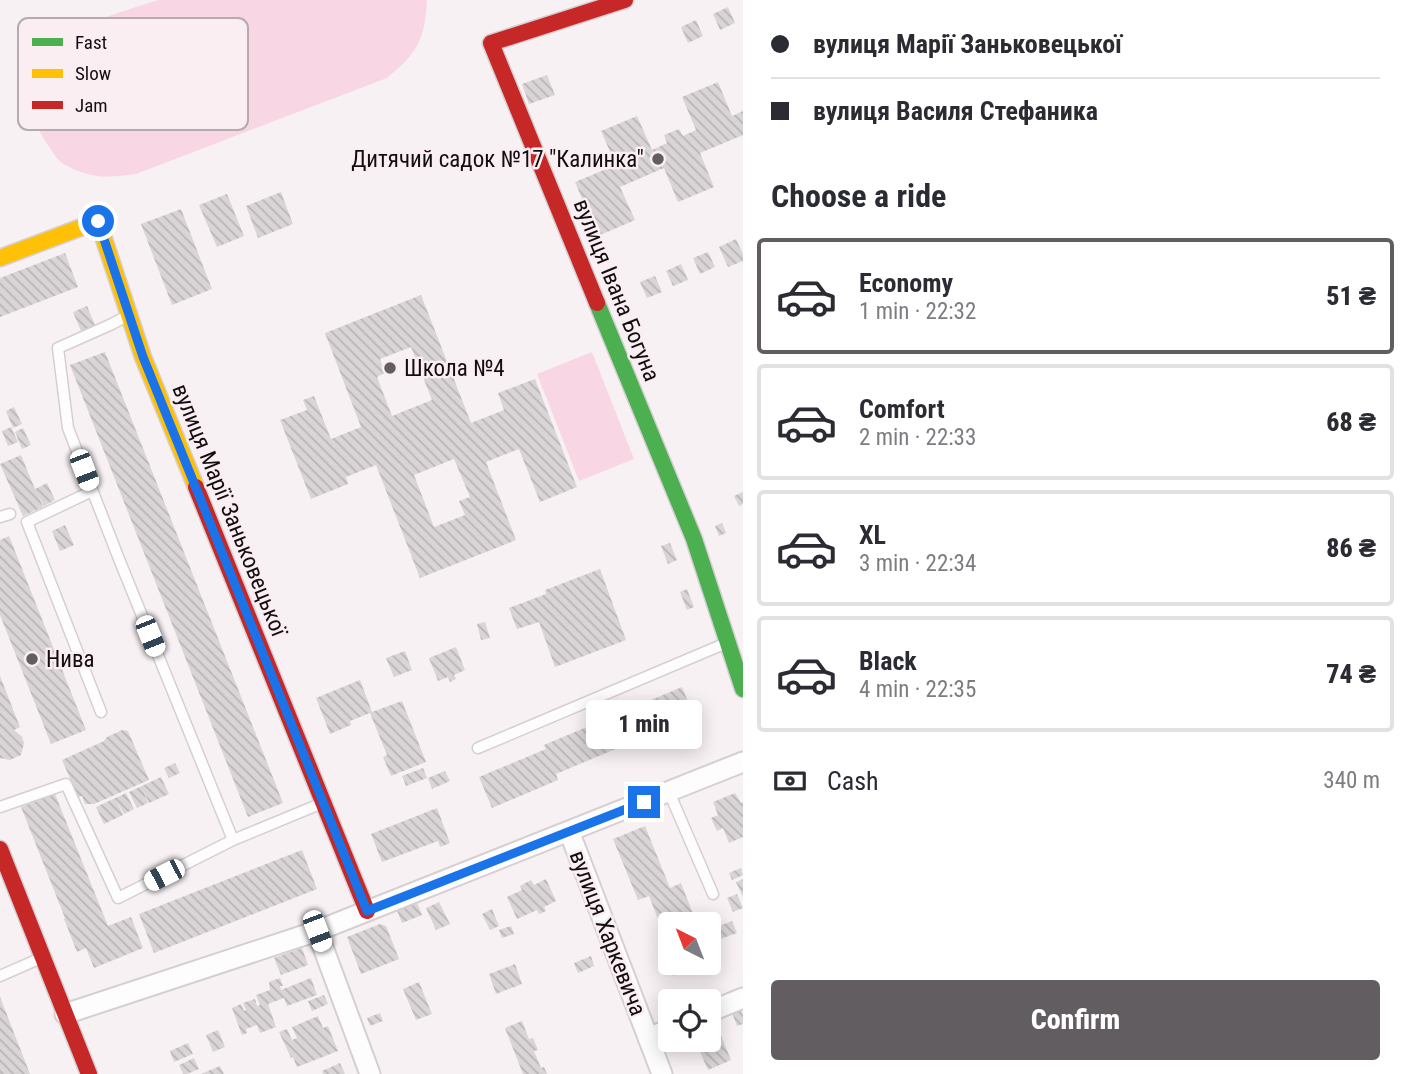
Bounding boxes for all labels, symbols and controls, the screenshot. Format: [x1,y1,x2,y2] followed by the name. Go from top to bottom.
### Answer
[18,18,248,130] legend
[813,29,1122,59] text: вулиця Марії Заньковецької
[75,31,107,54] text: Fast
[75,62,111,85] text: Slow
[75,94,108,117] text: Jam
[813,96,1098,126] text: вулиця Василя Стефаника
[351,146,644,173] place label: Дитячий садок №17 "Калинка"
[650,151,666,167] marker: Дитячий садок №17 "Калинка"
[771,177,946,215] text: Choose a ride
[568,195,665,385] street label: вулиця Івана Богуна
[82,205,114,237] route start
[775,265,838,328] icon: car
[859,268,953,298] text: Economy
[1326,281,1376,311] text: 51 ₴
[859,298,976,325] text: 1 min · 22:32
[404,355,505,382] place label: Школа №4
[382,360,398,376] marker: Школа №4
[167,380,293,642] street label: вулиця Марії Заньковецької
[775,391,838,454] icon: car
[859,394,945,424] text: Comfort
[1326,407,1376,437] text: 68 ₴
[859,424,976,451] text: 2 min · 22:33
[67,447,102,493] car
[775,517,838,580] icon: car
[859,520,886,550] text: XL
[1326,533,1376,563] text: 86 ₴
[859,550,976,577] text: 3 min · 22:34
[133,613,168,659] car
[775,643,838,706] icon: car
[46,646,95,673] place label: Нива
[859,646,917,676] text: Black
[24,651,40,667] marker: Нива
[1326,659,1376,689] text: 74 ₴
[859,676,976,703] text: 4 min · 22:35
[586,700,702,750] callout: 1 min
[618,711,670,738] text: 1 min
[771,762,809,800] icon: cash
[827,766,879,796] text: Cash
[1323,767,1380,794] text: 340 m
[628,786,660,818] route end
[564,847,651,1020] street label: вулиця Харкевича
[141,856,188,894] car
[300,908,335,954] car
[658,912,721,975] north arrow
[658,912,721,1052] map controls
[771,980,1380,1060] button: Confirm
[658,989,721,1052] button: locate

